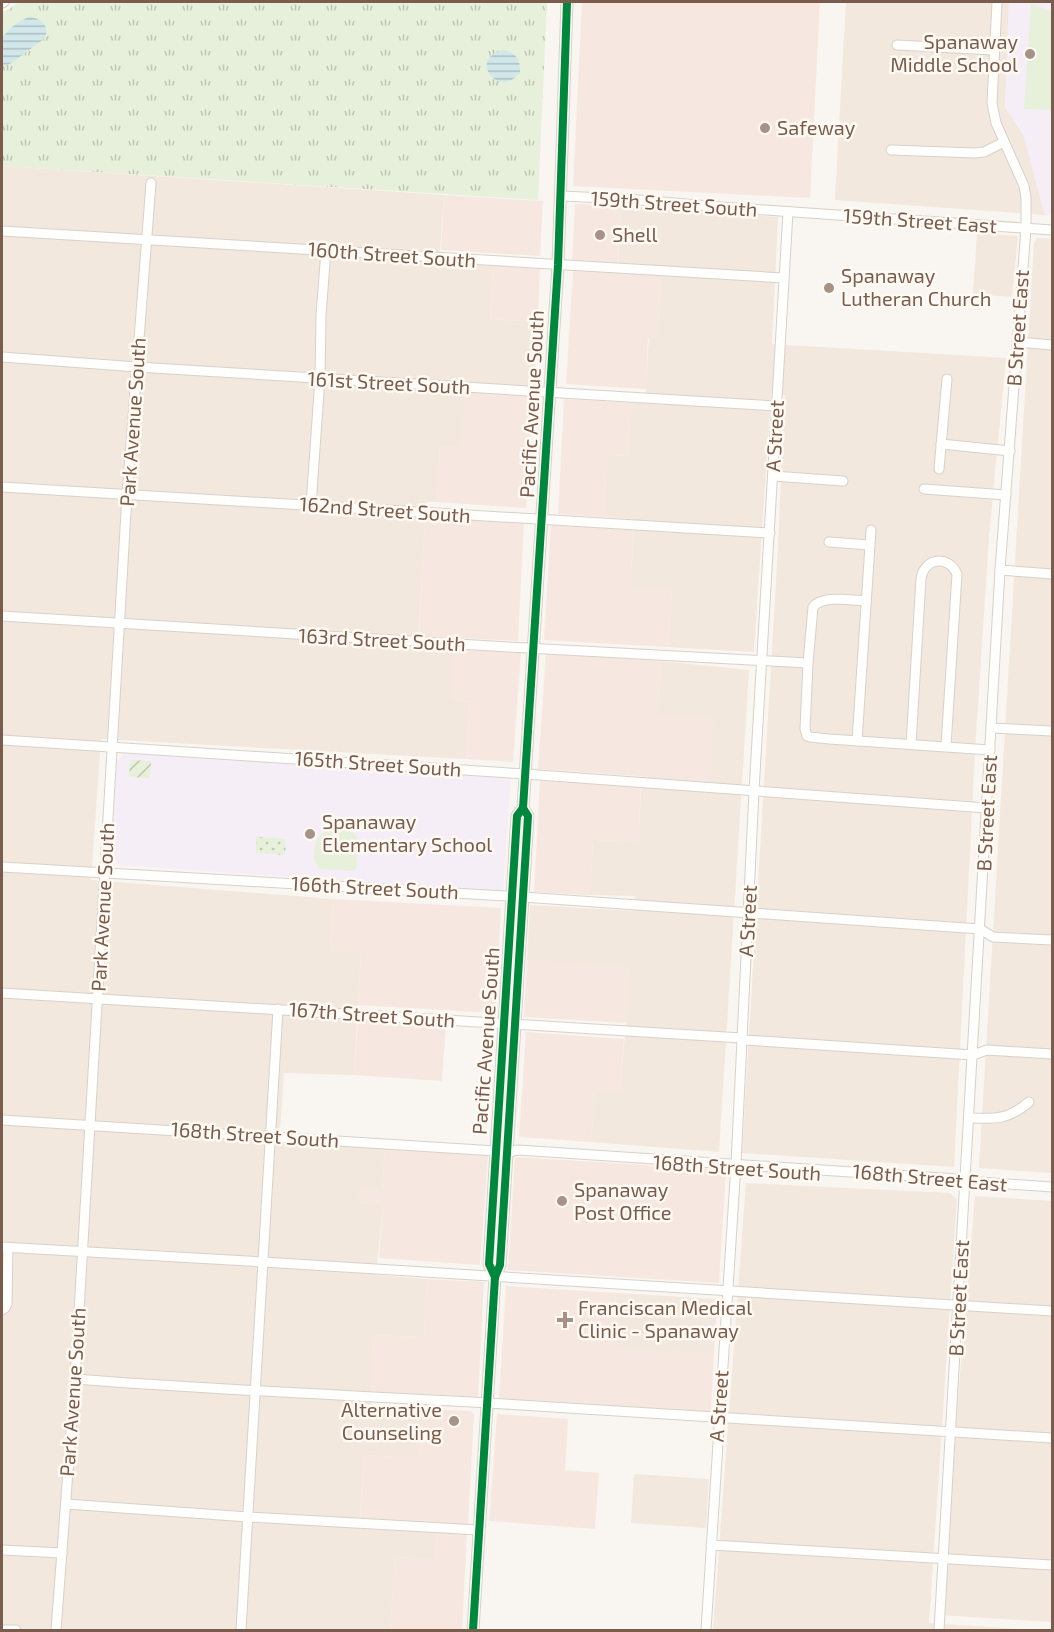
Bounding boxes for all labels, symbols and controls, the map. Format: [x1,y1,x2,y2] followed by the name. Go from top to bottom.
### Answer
[890,29,1018,76] place label: Spanaway Middle School
[1023,47,1037,61] marker: Spanaway Middle School
[777,115,856,139] place label: Safeway
[758,121,772,135] marker: Safeway
[590,185,758,221] street label: 159th Street South
[843,203,998,237] street label: 159th Street East
[612,222,658,246] place label: Shell
[593,228,607,242] marker: Shell
[307,236,477,272] street label: 160th Street South
[841,263,991,310] place label: Spanaway Lutheran Church
[1001,268,1033,387] street label: B Street East
[822,281,836,295] marker: Spanaway Lutheran Church
[514,309,548,498] street label: Pacific Avenue South
[114,337,150,507] street label: Park Avenue South
[307,366,471,398] street label: 161st Street South
[760,399,788,473] street label: A Street
[299,491,471,527] street label: 162nd Street South
[298,623,466,655] street label: 163rd Street South
[294,745,462,781] street label: 165th Street South
[971,754,1001,872] street label: B Street East
[322,809,492,856] place label: Spanaway Elementary School
[86,822,118,992] street label: Park Avenue South
[303,827,317,841] marker: Spanaway Elementary School
[291,871,459,903] street label: 166th Street South
[733,884,761,958] street label: A Street
[466,946,504,1136] street label: Pacific Avenue South
[288,996,456,1032] street label: 167th Street South
[170,1116,340,1152] street label: 168th Street South
[652,1149,822,1185] street label: 168th Street South
[852,1158,1009,1196] street label: 168th Street East
[574,1177,672,1224] place label: Spanaway Post Office
[555,1194,569,1208] marker: Spanaway Post Office
[943,1239,973,1357] street label: B Street East
[578,1295,752,1342] place label: Franciscan Medical Clinic - Spanaway
[54,1307,90,1477] street label: Park Avenue South
[556,1311,574,1329] marker: Franciscan Medical Clinic - Spanaway
[704,1369,733,1443] street label: A Street
[341,1397,442,1444] place label: Alternative Counseling
[447,1414,461,1428] marker: Alternative Counseling

